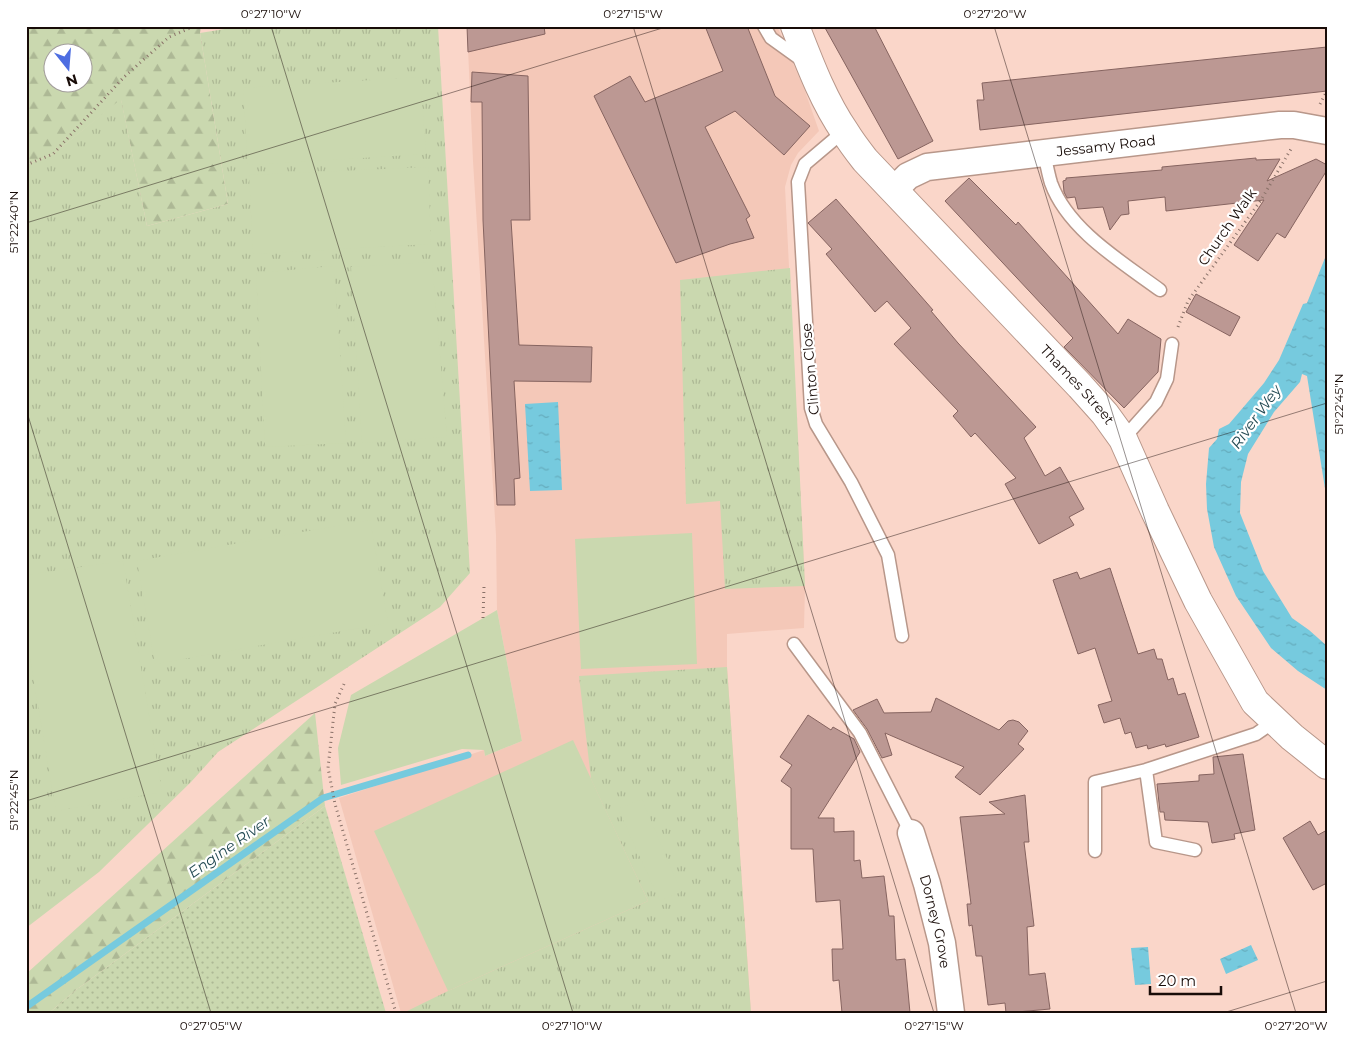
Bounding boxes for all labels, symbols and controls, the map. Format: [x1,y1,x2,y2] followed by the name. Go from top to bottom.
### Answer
[241,6,301,21] text: 0°27'10"W
[603,6,663,21] text: 0°27'15"W
[964,6,1026,21] text: 0°27'20"W
[42,42,92,92] north arrow
[64,70,80,91] text: N
[1054,131,1157,161] street label: Jessamy Road
[1194,184,1261,269] street label: Church Walk
[6,191,21,253] text: 51°22'40"N
[797,322,823,416] street label: Clinton Close
[1036,341,1119,428] street label: Thames Street
[1331,373,1346,435] text: 51°22'45"N
[1226,380,1286,452] water label: River Wey
[6,769,21,831] text: 51°22'45"N
[184,811,274,882] water label: Engine River
[916,872,954,969] street label: Dorney Grove
[1150,964,1222,996] scale bar
[1158,971,1196,990] text: 20 m
[180,1018,242,1033] text: 0°27'05"W
[542,1018,602,1033] text: 0°27'10"W
[904,1018,964,1033] text: 0°27'15"W
[1265,1018,1327,1033] text: 0°27'20"W

